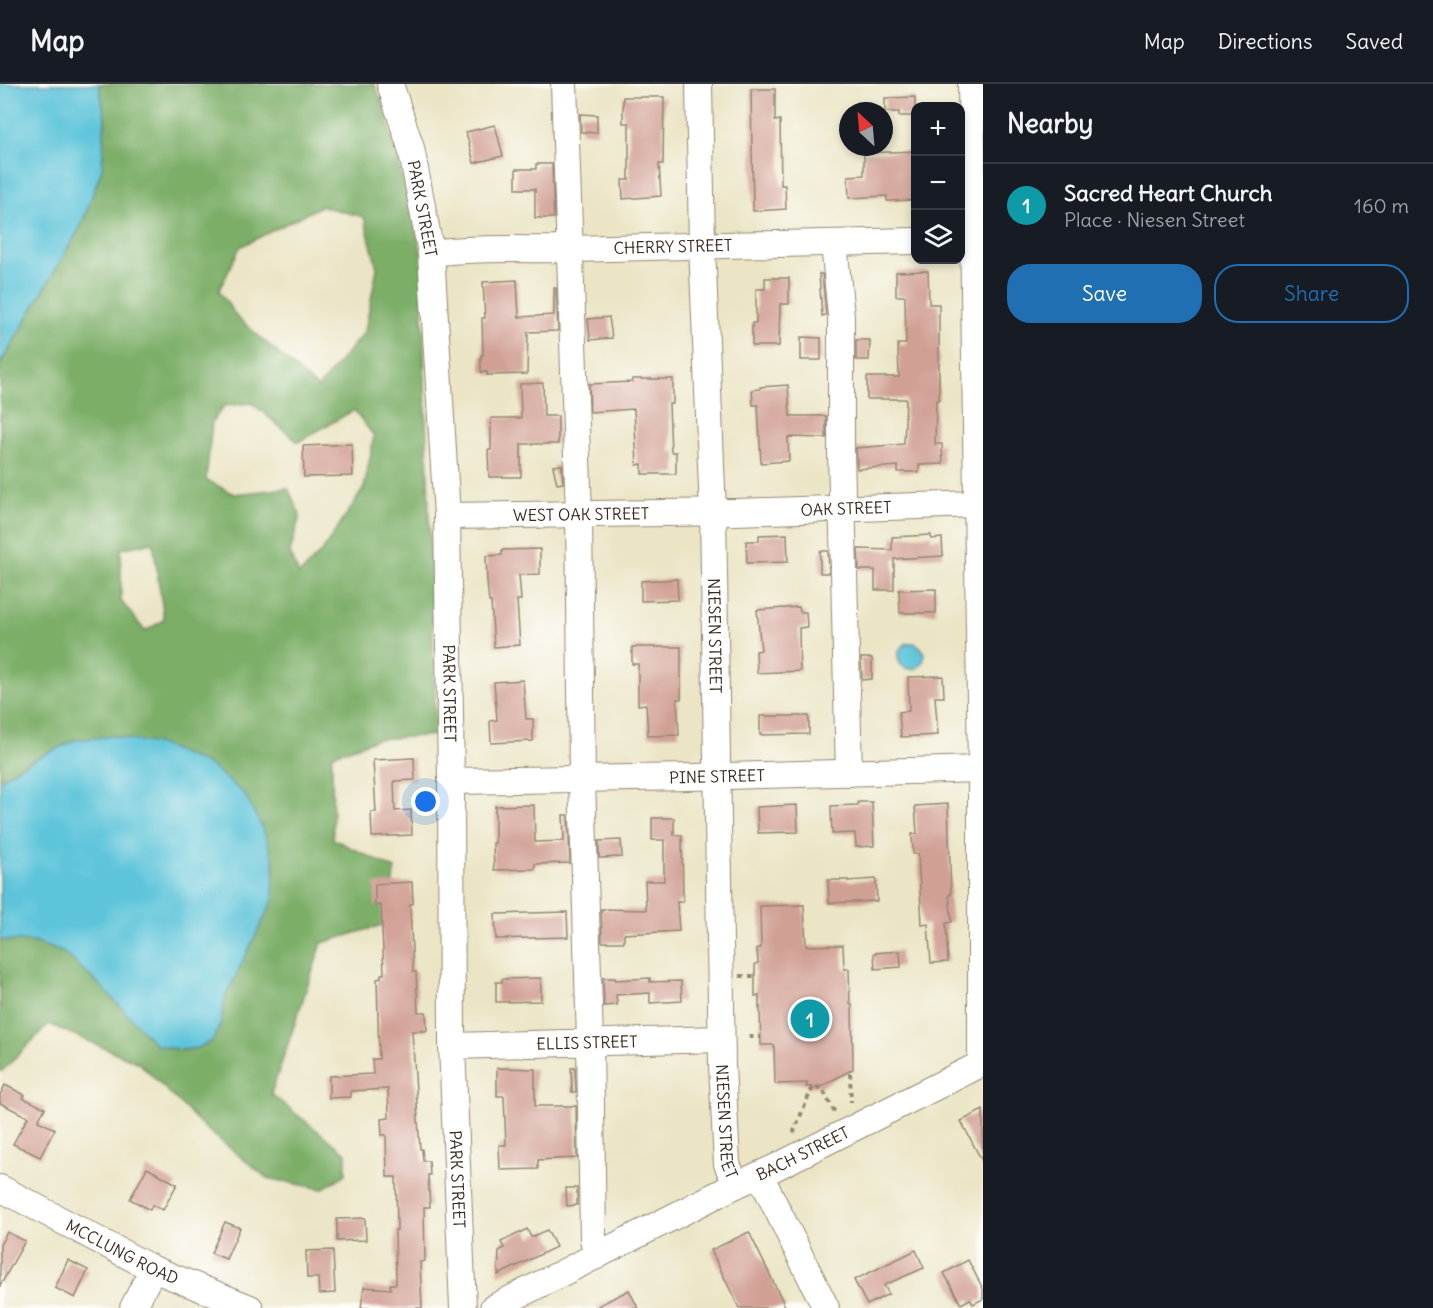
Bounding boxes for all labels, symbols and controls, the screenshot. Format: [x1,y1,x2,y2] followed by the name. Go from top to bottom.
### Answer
[30,23,84,59] text: Map
[1144,28,1185,55] text: Map
[1218,28,1312,55] text: Directions
[1345,28,1403,55] text: Saved
[839,102,893,156] north arrow
[911,102,965,264] map controls
[911,102,965,156] button: +
[1007,107,1093,140] text: Nearby
[911,156,965,210] button: −
[404,159,442,259] street label: PARK STREET
[1064,179,1273,207] text: Sacred Heart Church
[1023,193,1030,218] text: 1
[1354,193,1409,218] text: 160 m
[1064,207,1245,232] text: Place · Niesen Street
[911,210,965,264] button: layers
[613,235,732,258] street label: CHERRY STREET
[1007,264,1202,323] button: Save
[1214,264,1409,323] button: Share
[800,497,892,520] street label: OAK STREET
[513,503,649,525] street label: WEST OAK STREET
[704,578,726,693] street label: NIESEN STREET
[439,644,460,742] street label: PARK STREET
[669,765,765,787] street label: PINE STREET
[411,787,440,816] your location
[790,996,830,1042] pin: 1
[536,1031,638,1054] street label: ELLIS STREET
[712,1064,742,1182] street label: NIESEN STREET
[753,1122,852,1185] street label: BACH STREET
[446,1130,470,1228] street label: PARK STREET
[63,1215,181,1288] street label: MCCLUNG ROAD

